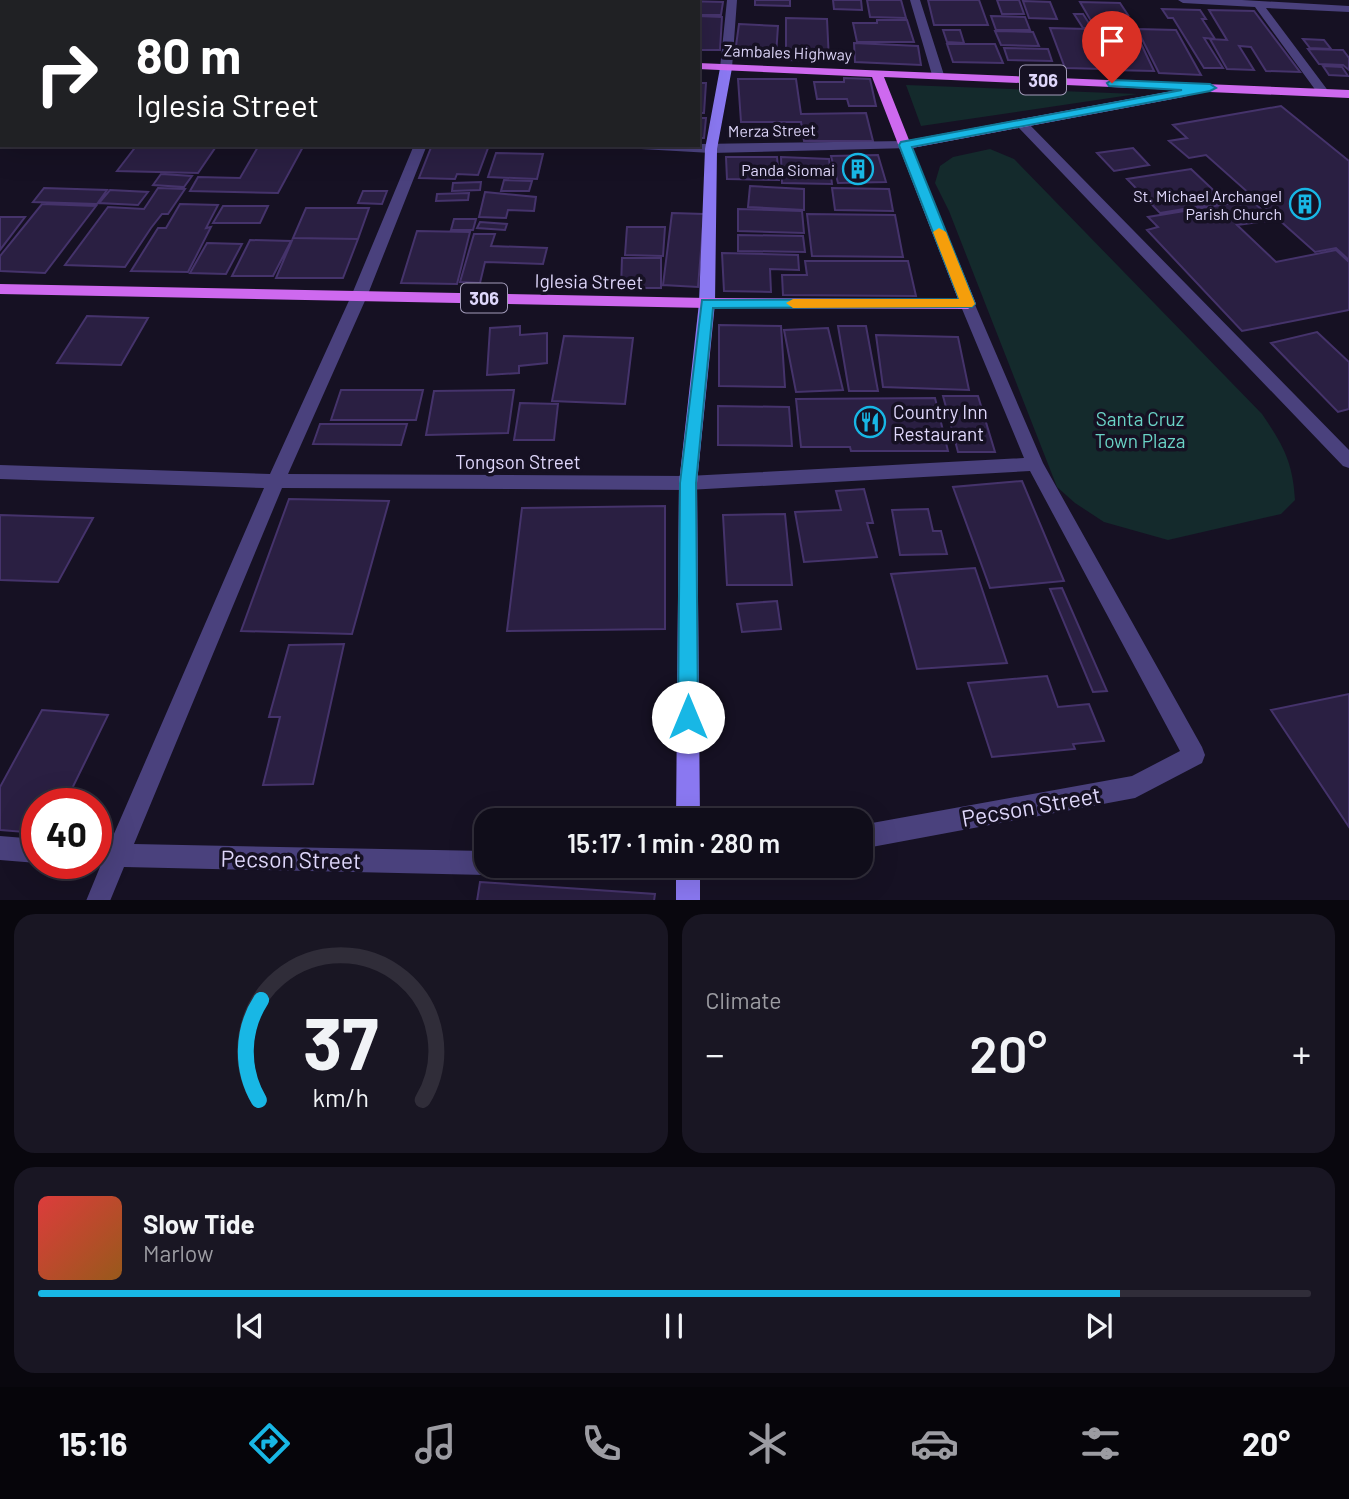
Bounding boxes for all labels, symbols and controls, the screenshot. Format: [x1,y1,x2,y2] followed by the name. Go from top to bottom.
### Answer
[1082,11,1142,83] pin
[1093,22,1131,60] icon: arrive
[136,25,241,84] text: 80 m
[21,28,112,119] icon: right
[723,40,853,64] street label: Zambales Highway
[1020,66,1066,94] road number: 306
[136,85,319,123] text: Iglesia Street
[728,120,816,140] street label: Merza Street
[841,152,875,186] building icon: Panda Siomai
[741,160,835,179] place label: Panda Siomai
[1133,186,1282,223] place label: St. Michael Archangel Parish Church
[1288,187,1322,221] building icon: St. Michael Archangel Parish Church
[534,269,644,293] street label: Iglesia Street
[461,284,507,312] road number: 306
[893,400,988,445] place label: Country Inn Restaurant
[853,405,887,439] restaurant icon: Country Inn Restaurant
[1095,407,1185,452] park label: Santa Cruz Town Plaza
[455,450,581,473] street label: Tongson Street
[651,680,725,754] position arrow
[959,780,1103,832] street label: Pecson Street
[21,788,112,879] speed limit sign: 40
[567,827,780,858] text: 15:17 · 1 min · 280 m
[220,844,362,874] street label: Pecson Street
[706,986,782,1014] text: Climate
[303,997,378,1085] text: 37
[969,1021,1047,1083] text: 20°
[706,1030,725,1076] text: −
[1292,1030,1311,1076] text: +
[312,1081,369,1111] text: km/h
[143,1208,255,1239] text: Slow Tide
[143,1239,214,1267] text: Marlow
[231,1307,269,1345] icon: previous
[655,1307,693,1345] icon: pause
[1080,1307,1118,1345] icon: next
[245,1419,294,1468] icon: directions
[411,1419,460,1468] icon: music
[577,1419,626,1468] icon: phone
[743,1419,792,1468] icon: climate
[910,1419,959,1468] icon: car
[1076,1419,1125,1468] icon: filters
[59,1424,127,1462] text: 15:16
[1242,1424,1290,1462] text: 20°

